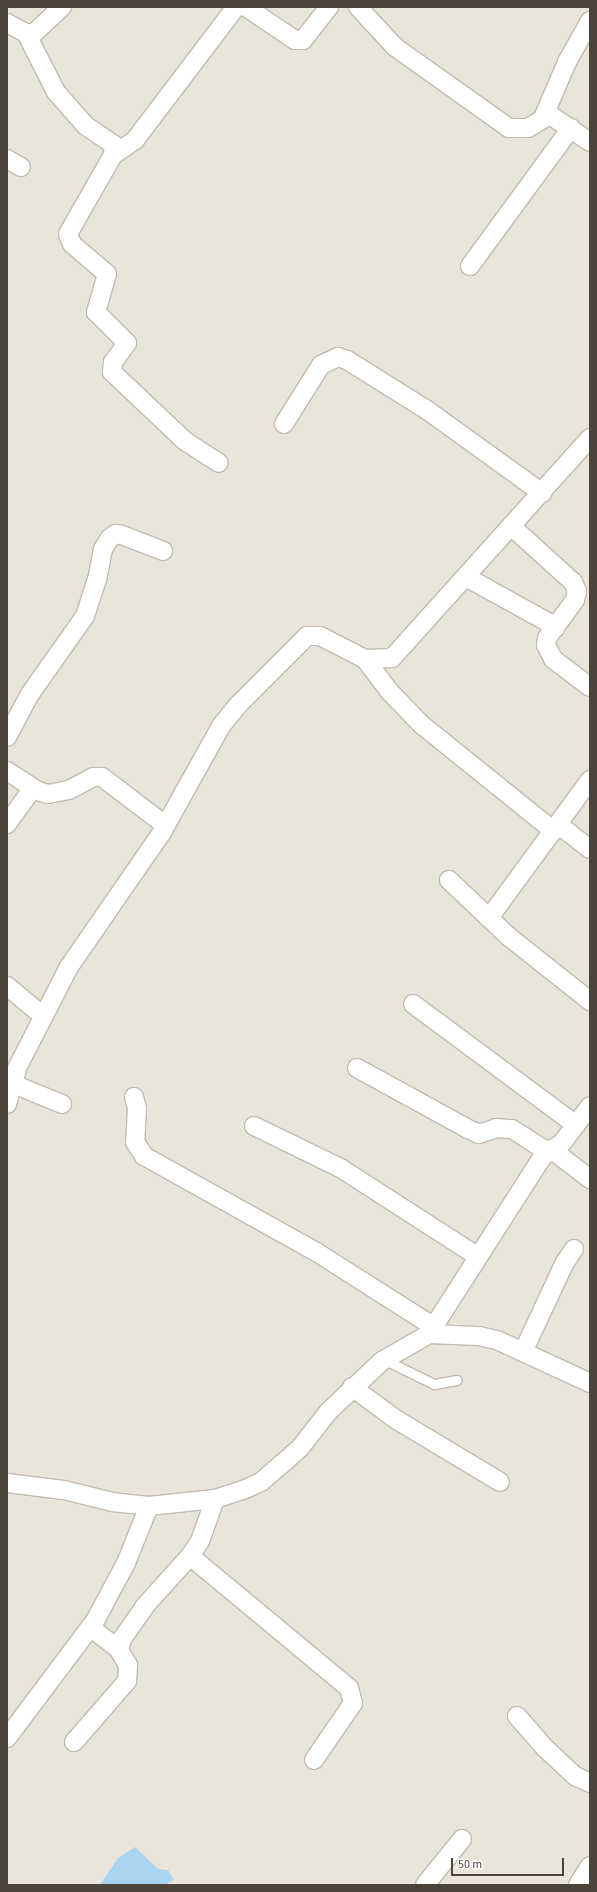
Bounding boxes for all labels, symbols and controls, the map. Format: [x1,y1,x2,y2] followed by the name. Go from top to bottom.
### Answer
[453,1850,566,1876] scale bar
[458,1856,482,1873] text: 50 m

